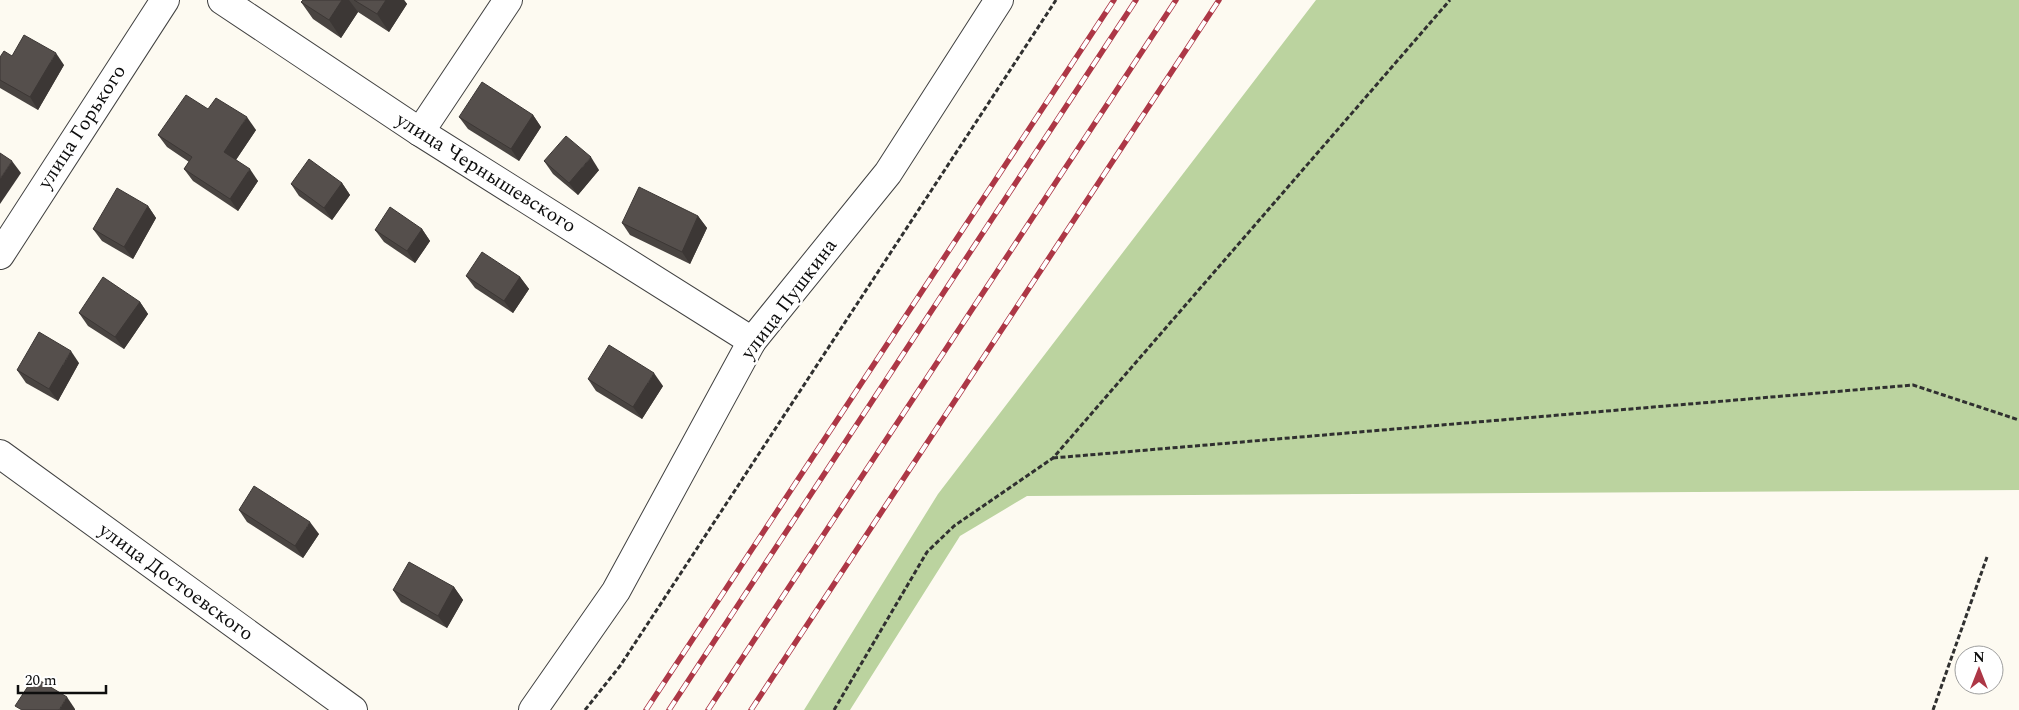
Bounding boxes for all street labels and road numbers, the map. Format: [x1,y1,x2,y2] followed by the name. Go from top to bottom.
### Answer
[30,59,134,196] street label: улица Горького
[389,105,582,241] street label: улица Чернышевского
[733,232,845,367] street label: улица Пушкина
[91,515,260,649] street label: улица Достоевского

